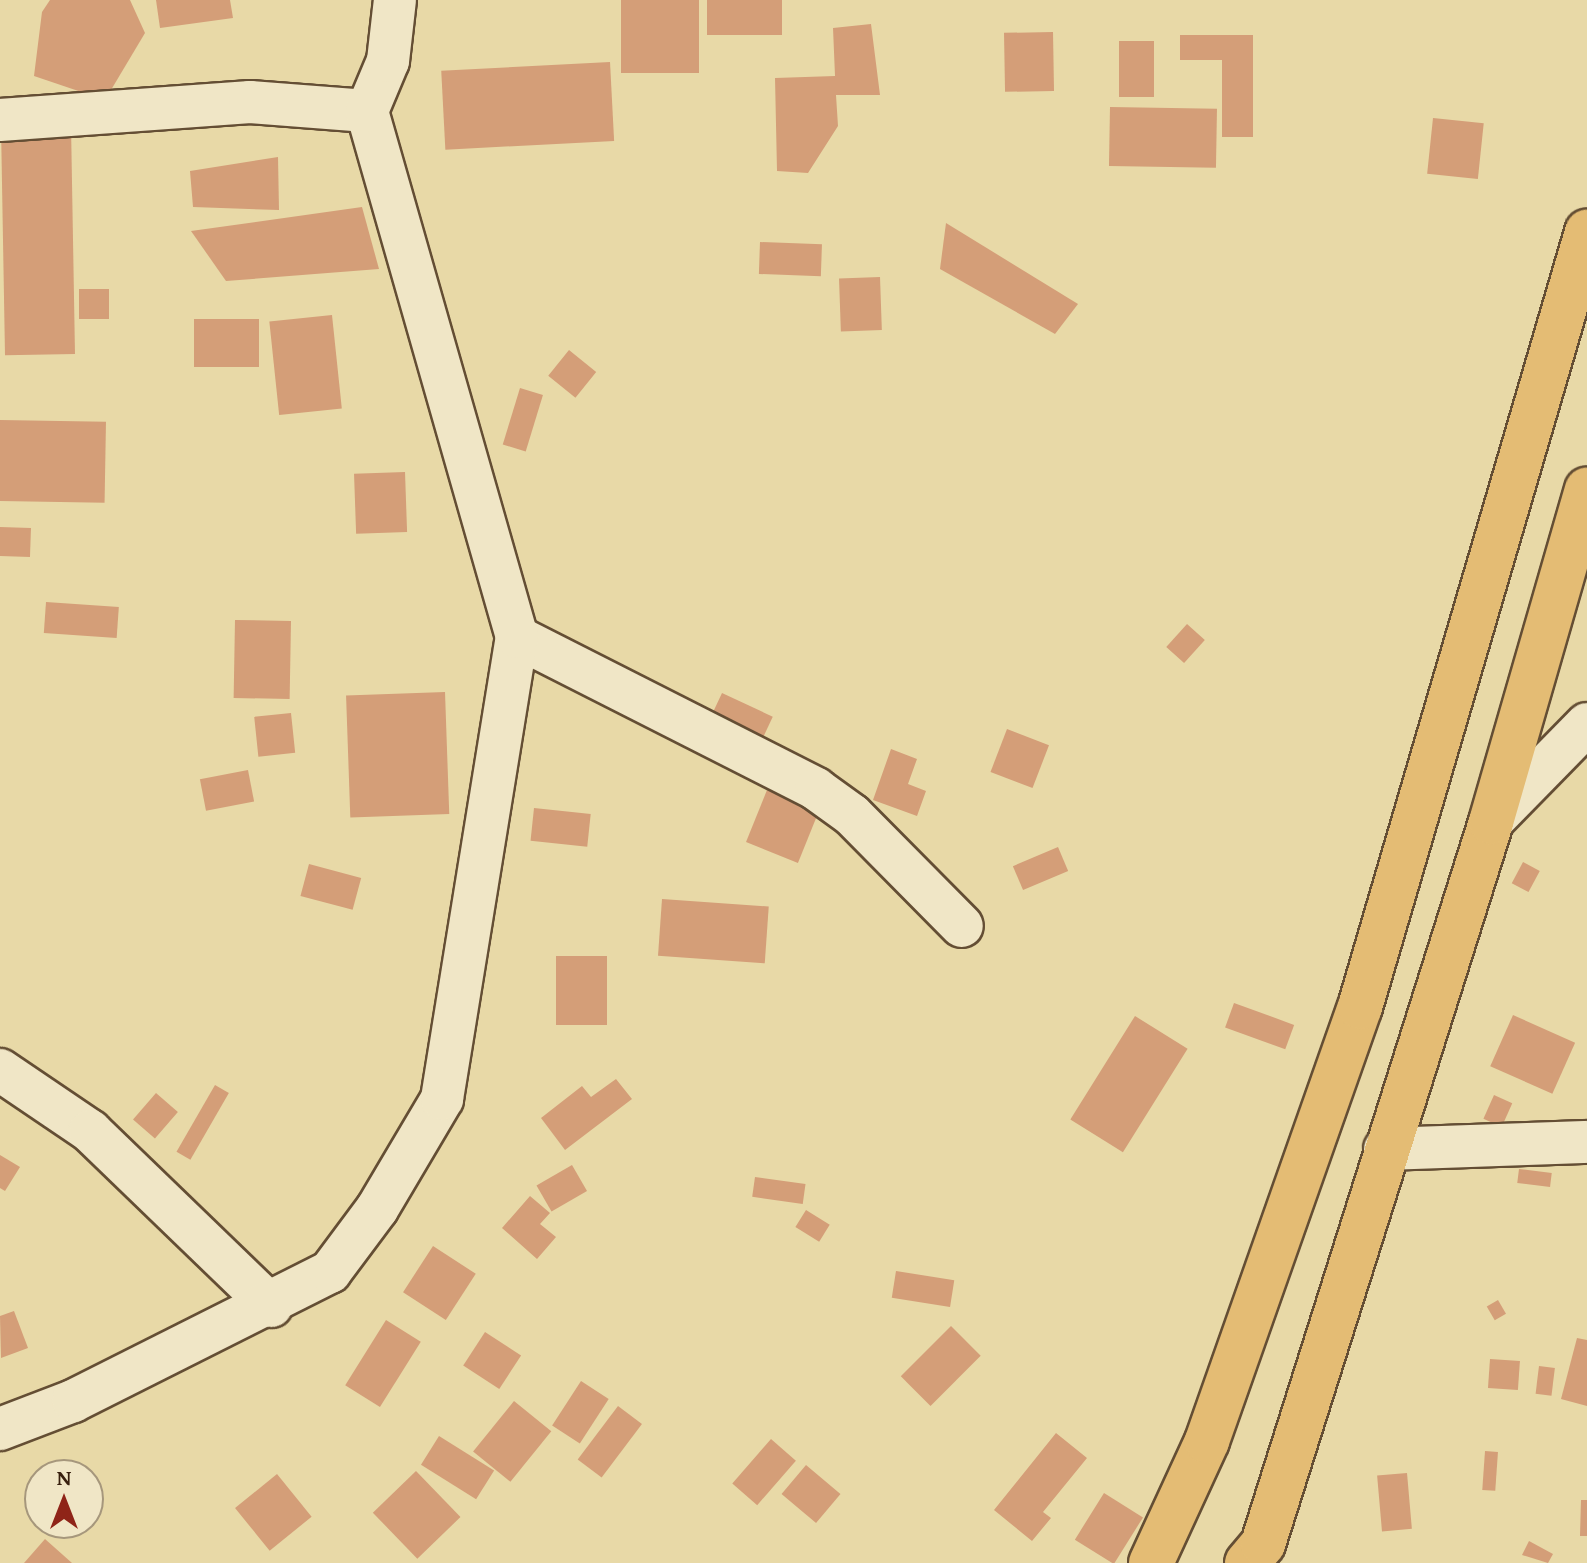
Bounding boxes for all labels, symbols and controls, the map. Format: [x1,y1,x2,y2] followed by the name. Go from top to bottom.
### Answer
[24,1459,104,1539] north arrow
[57,1461,71,1493] text: N

